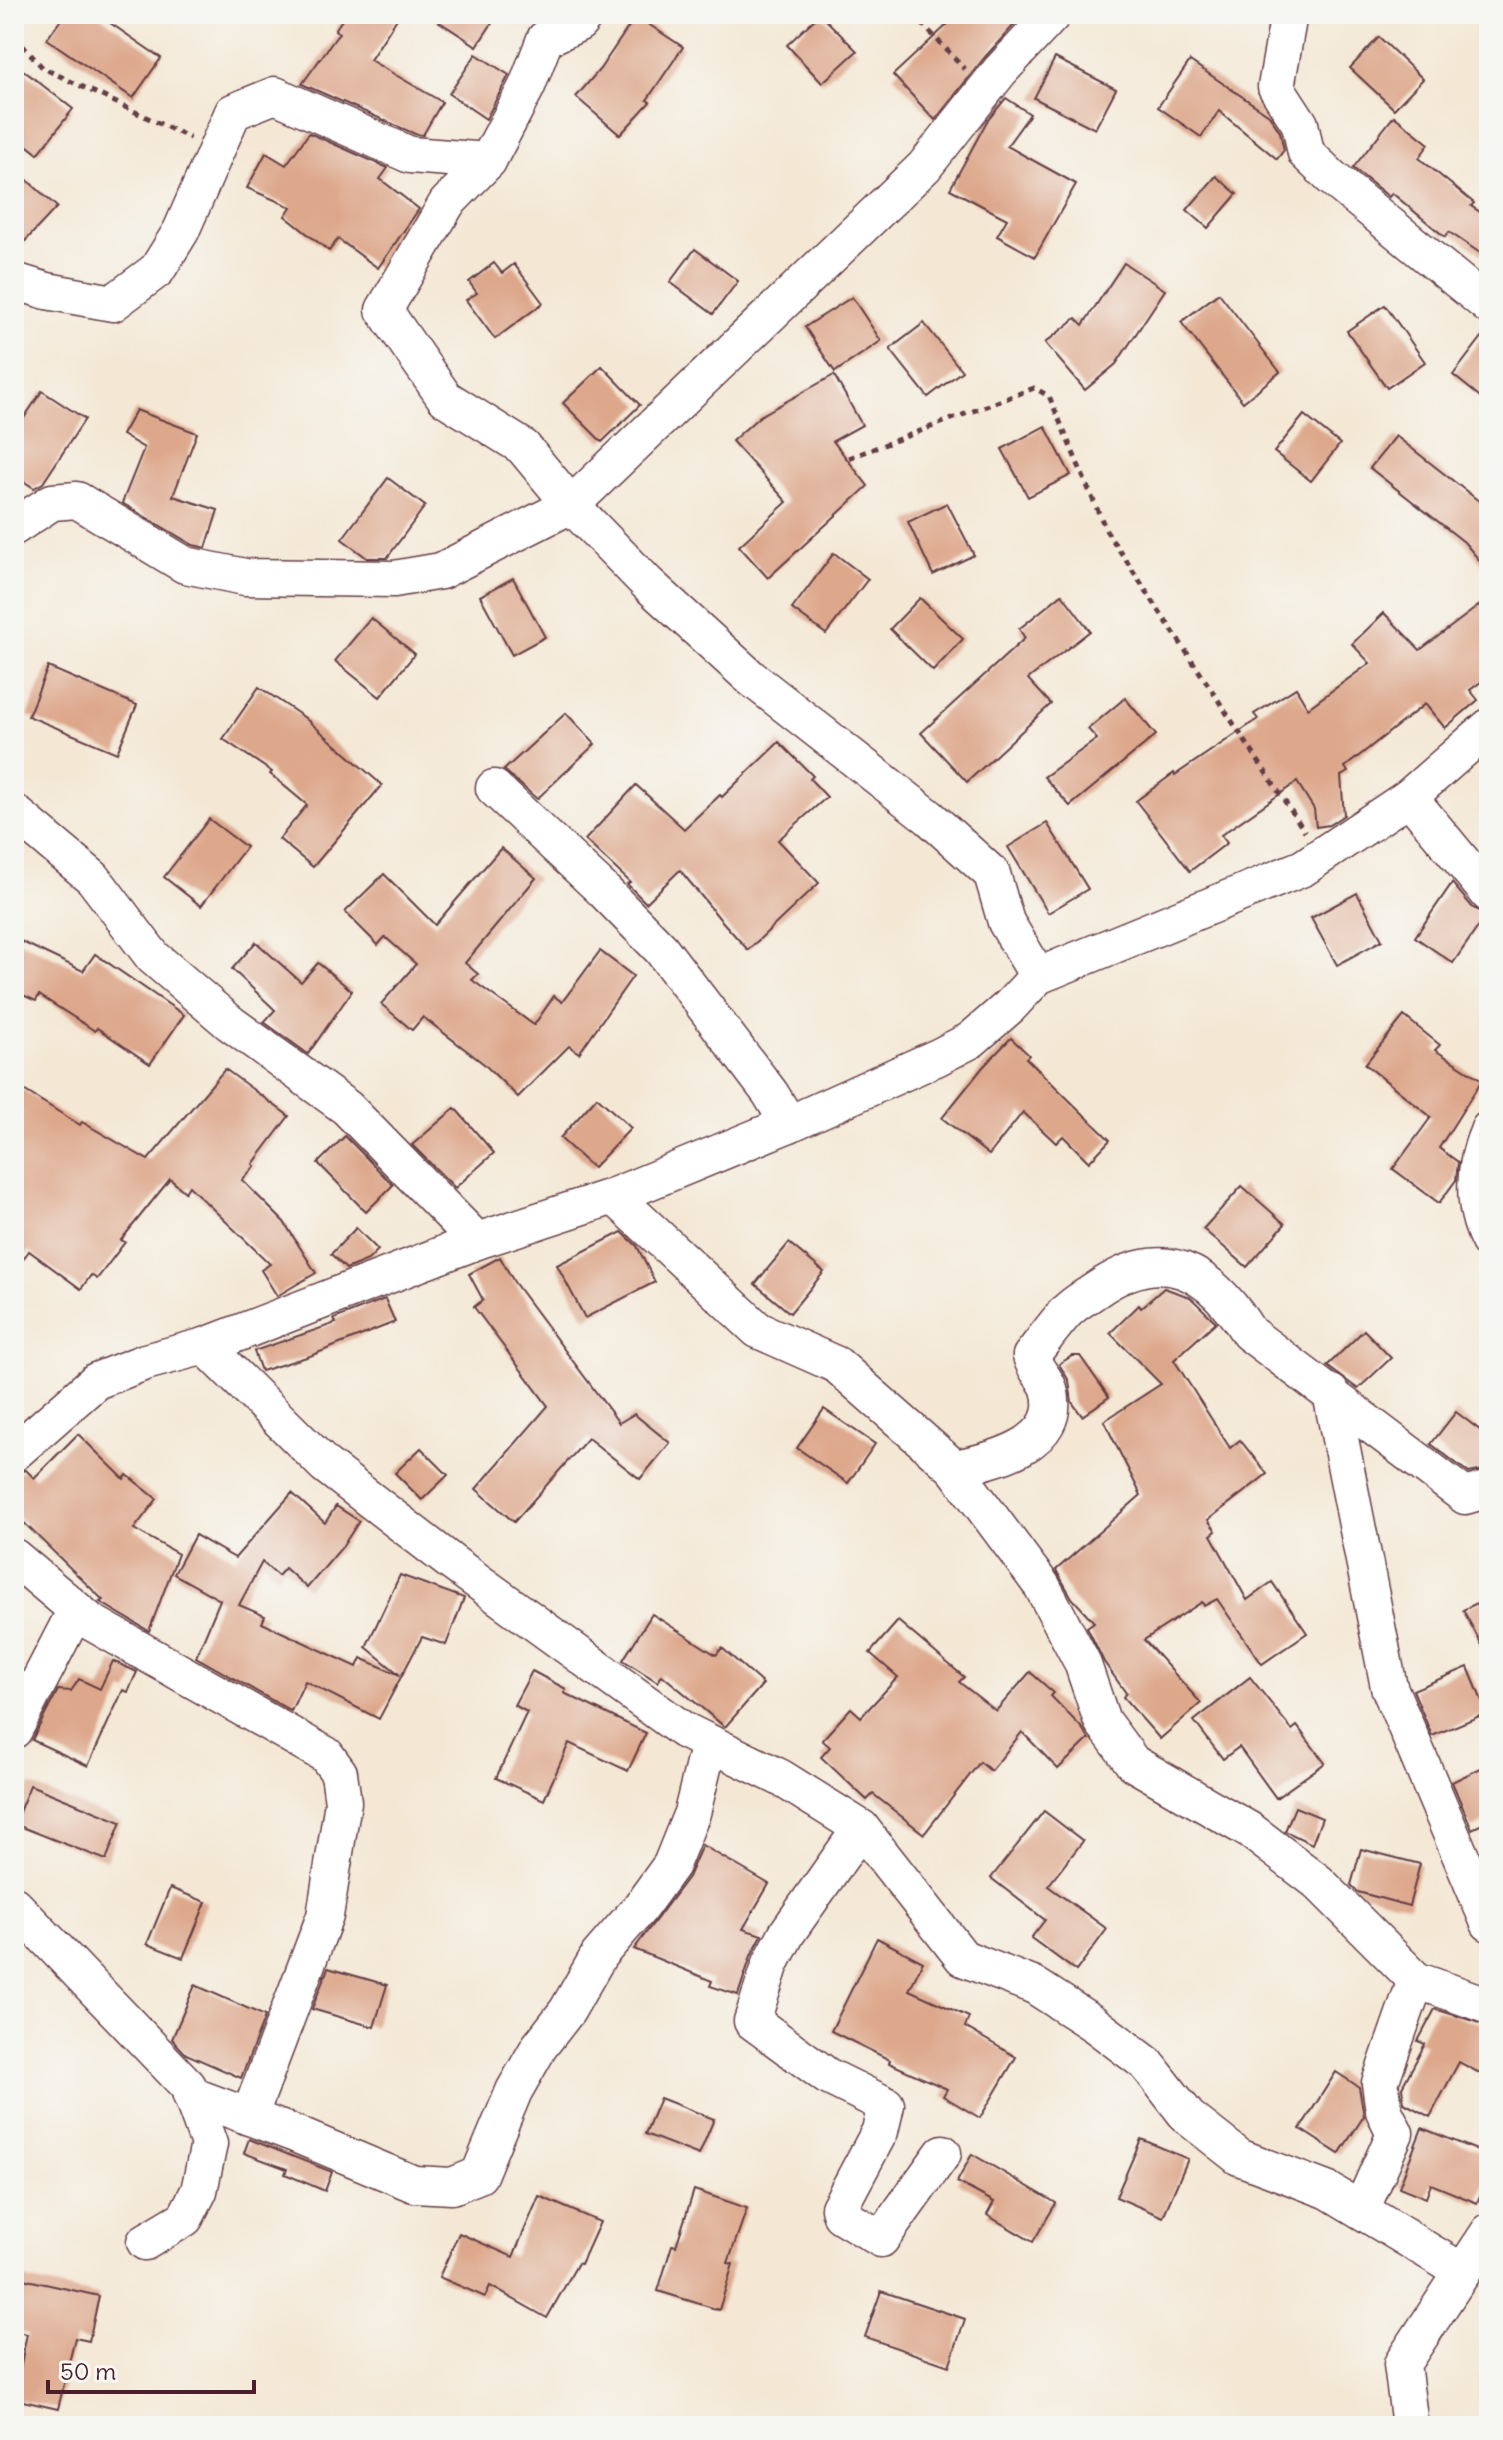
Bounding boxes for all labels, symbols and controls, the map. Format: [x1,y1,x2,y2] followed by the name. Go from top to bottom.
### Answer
[48,2344,254,2394] scale bar
[60,2356,116,2386] text: 50 m

